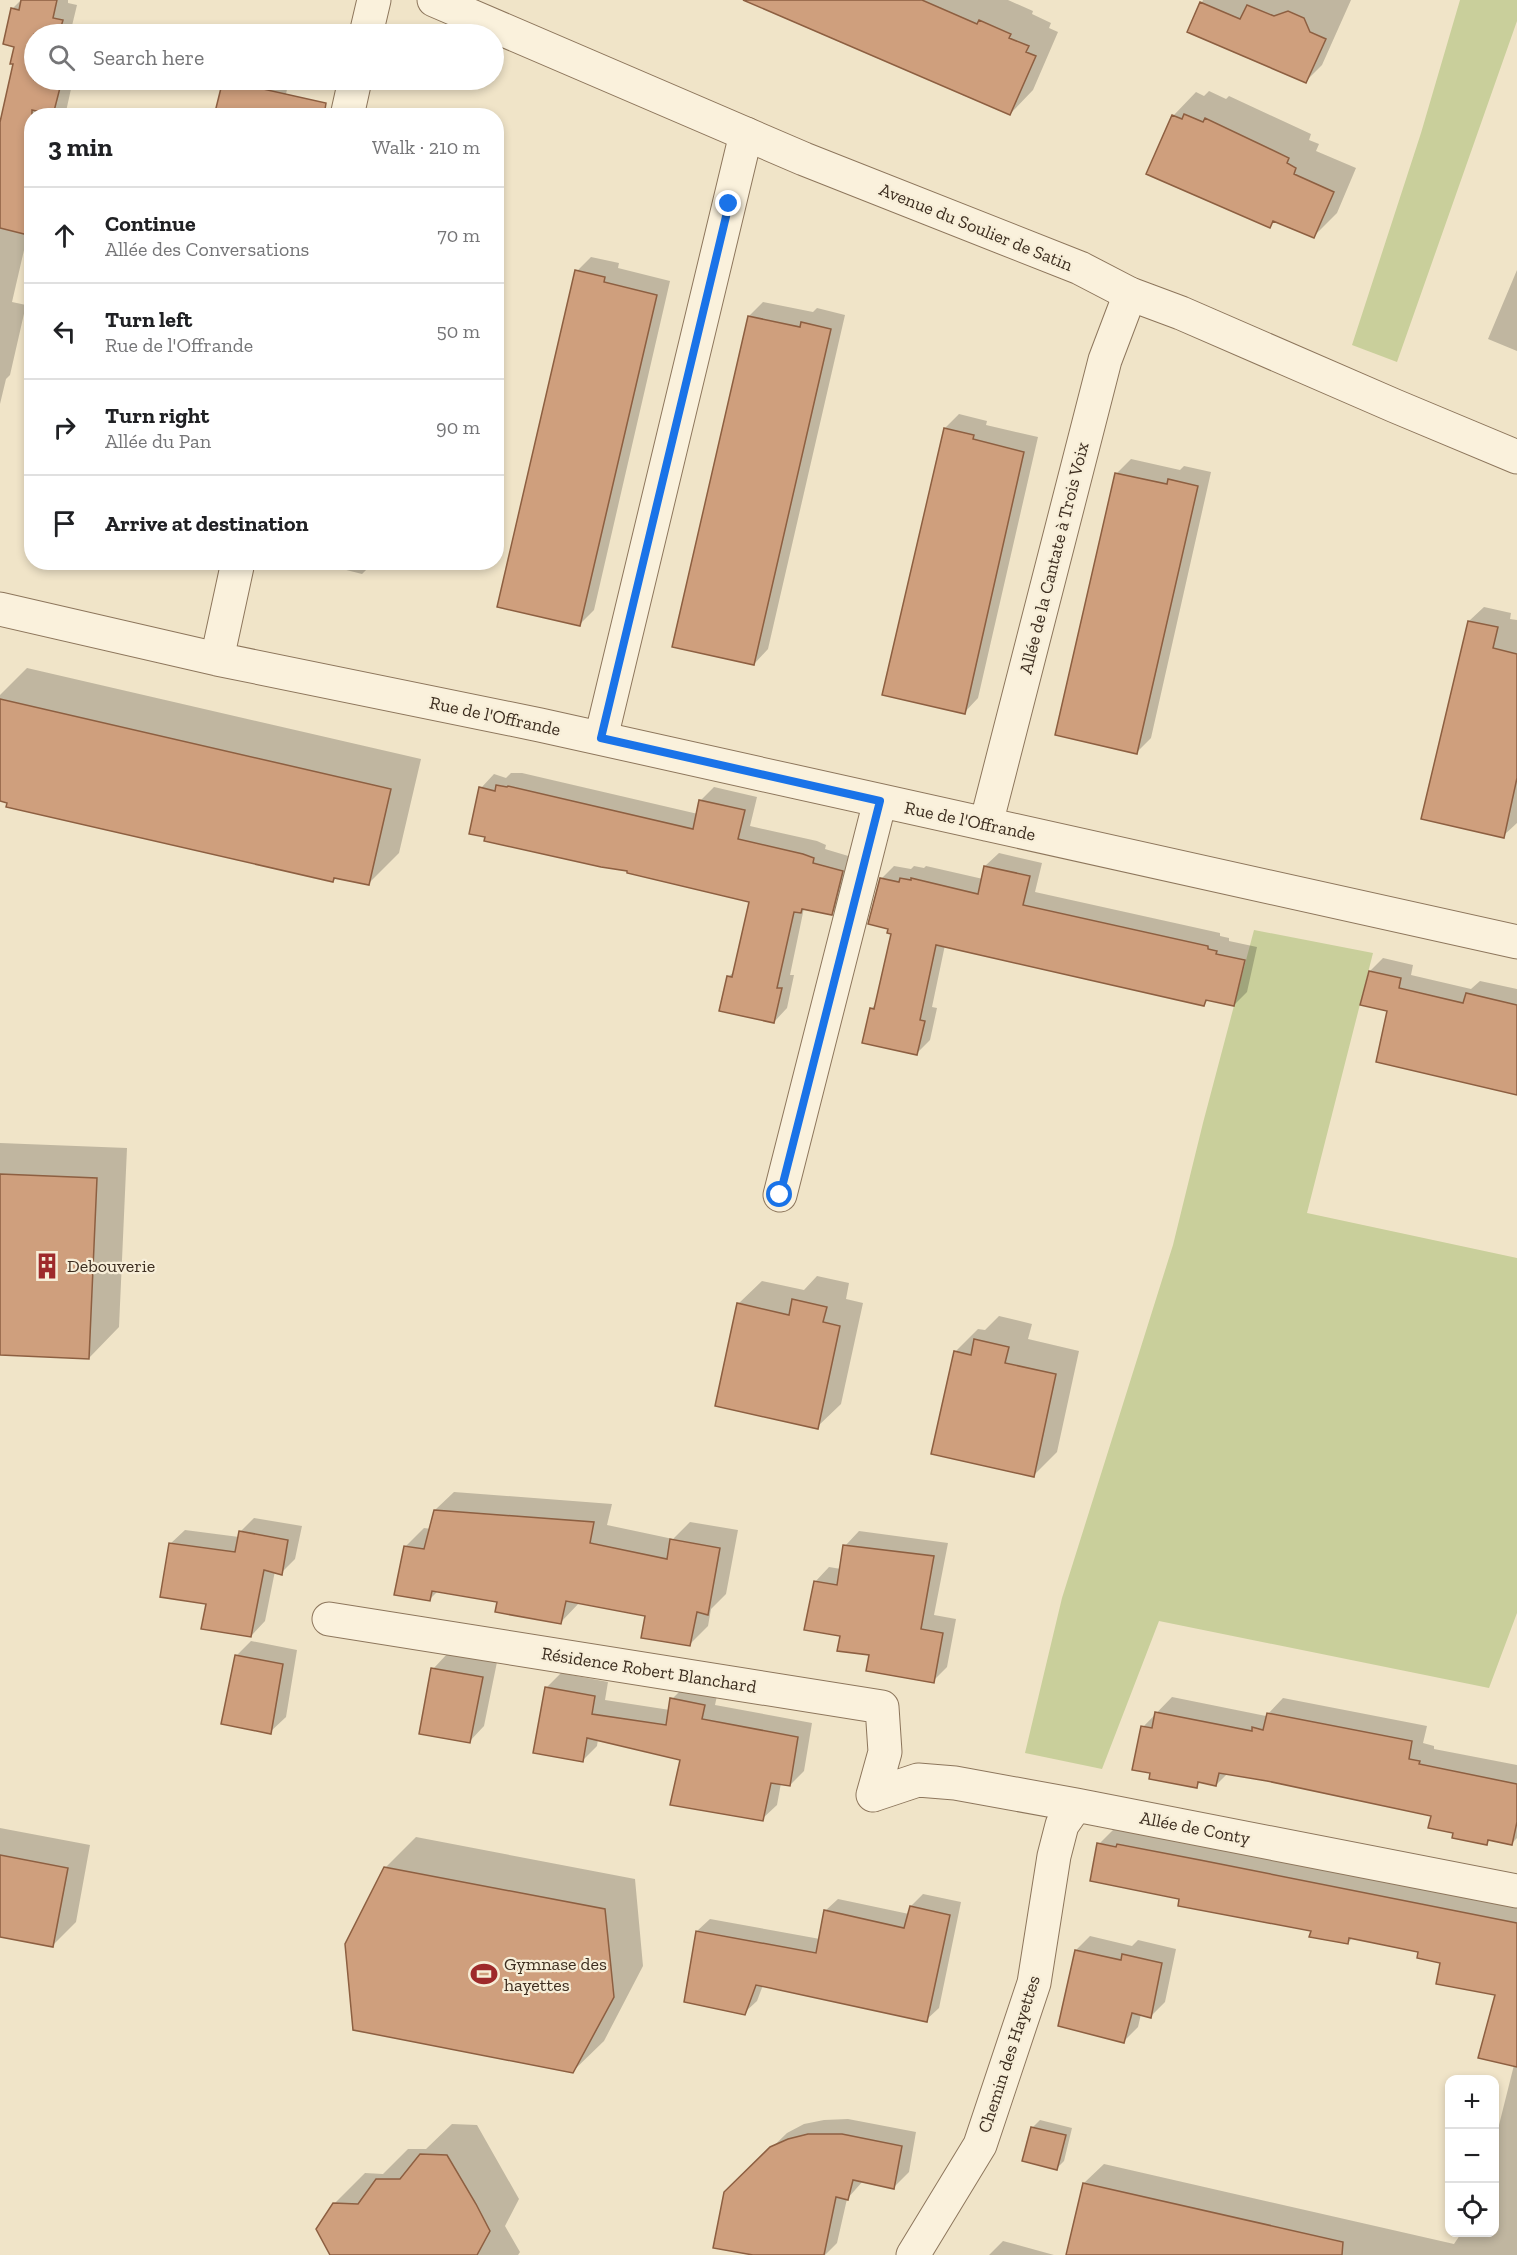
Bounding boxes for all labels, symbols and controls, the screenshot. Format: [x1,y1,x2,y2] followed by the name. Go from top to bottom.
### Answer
[24,24,504,90] search box
[45,41,78,74] icon: search
[93,44,204,71] text: Search here
[48,131,113,163] text: 3 min
[372,135,480,159] text: Walk · 210 m
[876,178,1076,276] street label: Avenue du Soulier de Satin
[715,190,741,216] route end
[105,210,196,237] text: Continue
[48,219,81,252] icon: ahead
[437,223,480,247] text: 70 m
[105,237,309,261] text: Allée des Conversations
[105,306,192,333] text: Turn left
[48,315,81,348] icon: left
[436,319,480,343] text: 50 m
[105,333,253,357] text: Rue de l'Offrande
[105,402,209,429] text: Turn right
[48,411,81,444] icon: right
[436,415,480,439] text: 90 m
[105,429,211,453] text: Allée du Pan
[1015,440,1093,676] street label: Allée de la Cantate à Trois Voix
[48,507,81,540] icon: arrive
[105,510,308,537] text: Arrive at destination
[427,691,563,741] street label: Rue de l'Offrande
[902,796,1038,846] street label: Rue de l'Offrande
[766,1181,792,1207] route start
[32,1251,62,1281] building icon: Debouverie
[67,1255,155,1277] place label: Debouverie
[540,1642,758,1698] street label: Résidence Robert Blanchard
[1138,1807,1253,1850] street label: Allée de Conty
[504,1953,607,1996] place label: Gymnase des hayettes
[469,1959,499,1989] sports icon: Gymnase des hayettes
[973,1972,1045,2136] street label: Chemin des Hayettes
[1445,2075,1499,2237] map controls
[1445,2075,1499,2129] button: +
[1445,2129,1499,2183] button: −
[1445,2183,1499,2237] button: locate

